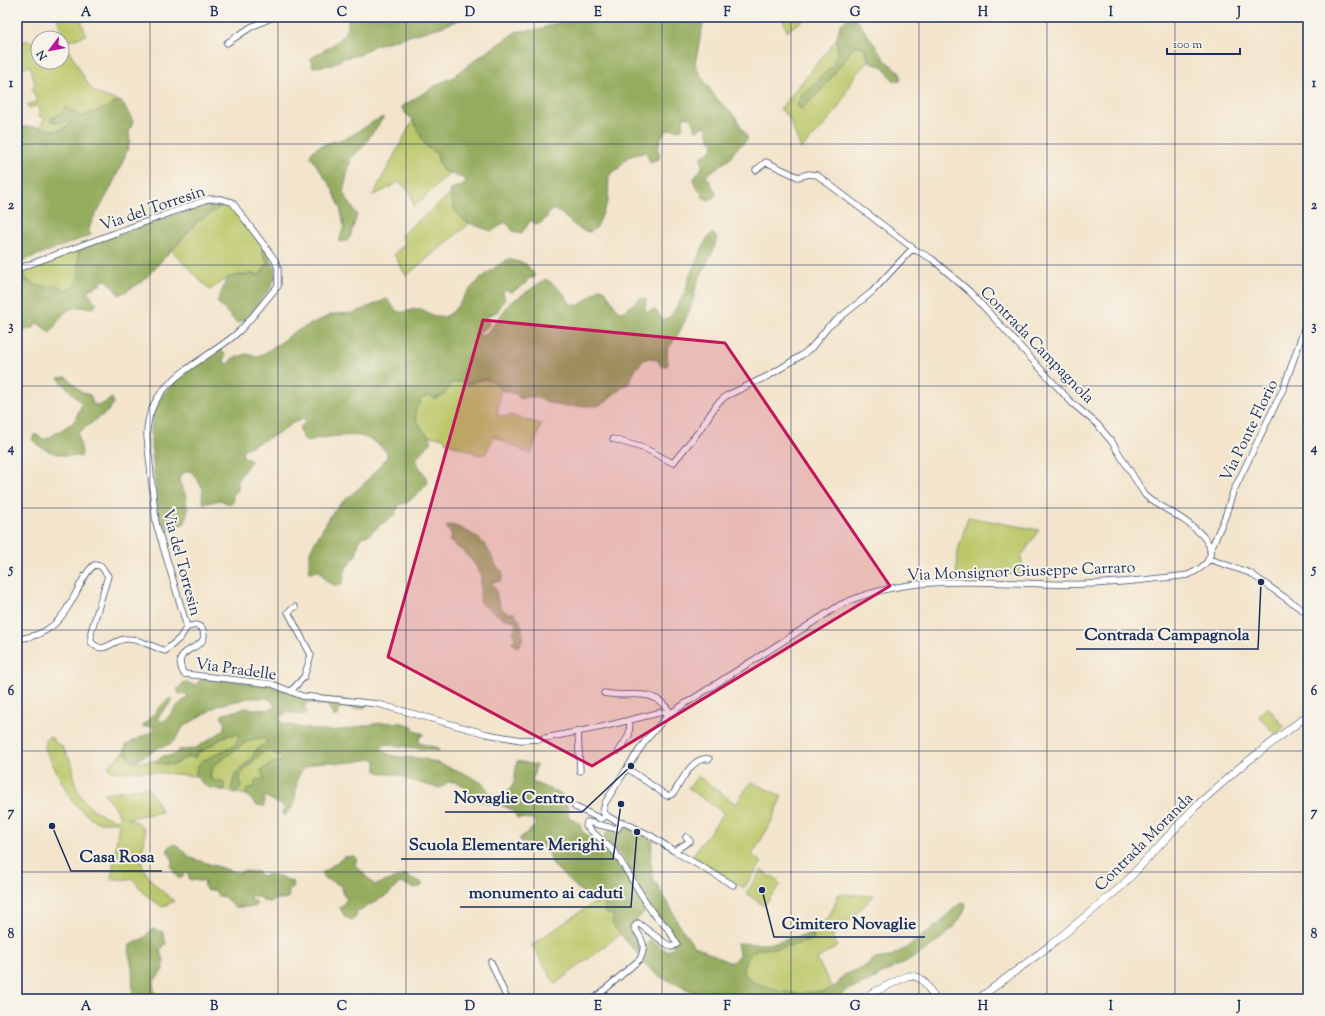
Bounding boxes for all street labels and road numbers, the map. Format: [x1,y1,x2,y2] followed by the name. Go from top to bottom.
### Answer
[97,180,209,238] street label: Via del Torresin
[974,282,1099,410] street label: Contrada Campagnola
[1216,376,1285,486] street label: Via Ponte Florio
[155,507,206,619] street label: Via del Torresin
[906,557,1136,588] street label: Via Monsignor Giuseppe Carraro
[194,653,278,688] street label: Via Pradelle
[1090,788,1200,897] street label: Contrada Moranda

